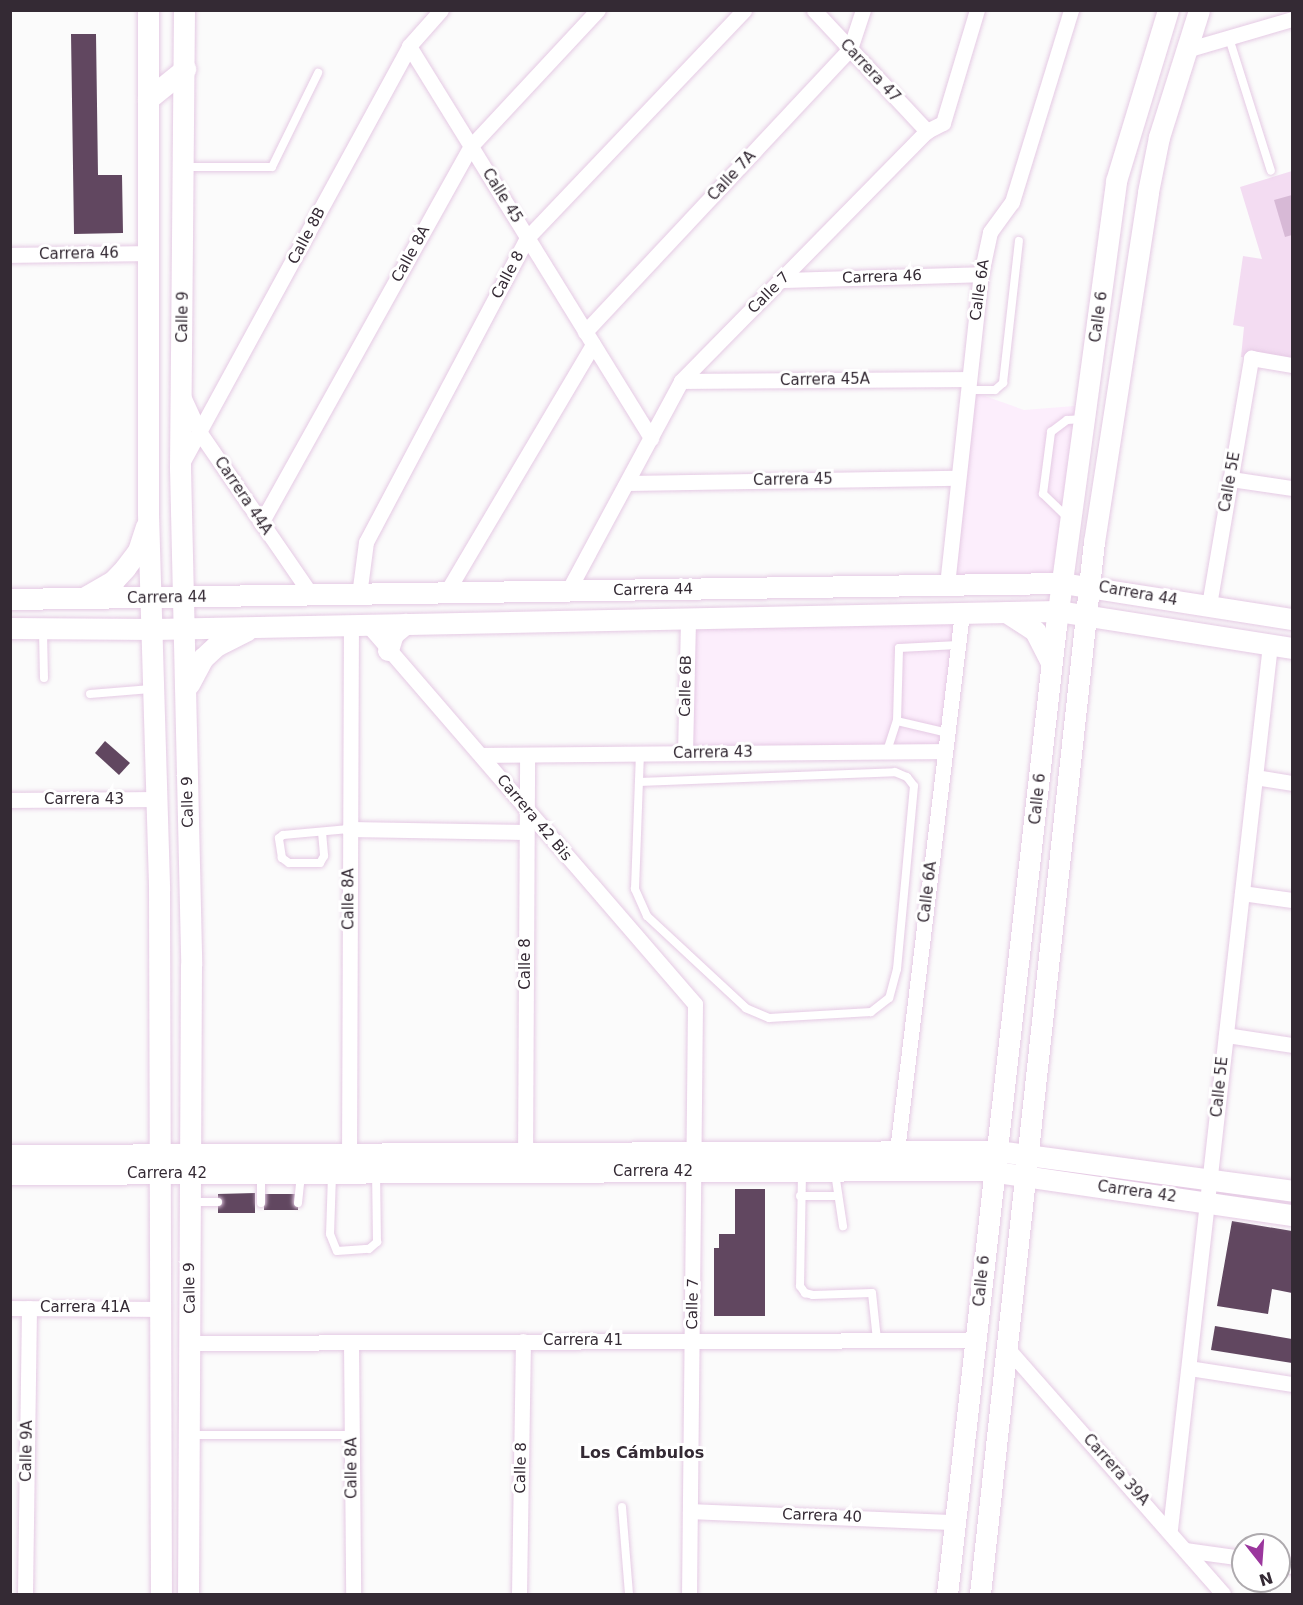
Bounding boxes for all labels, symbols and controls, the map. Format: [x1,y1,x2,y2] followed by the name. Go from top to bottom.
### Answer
[836,36,904,106] street label: Carrera 47
[704,147,760,205] street label: Calle 7A
[478,165,526,227] street label: Calle 45
[285,204,329,268] street label: Calle 8B
[388,223,434,285] street label: Calle 8A
[39,244,119,264] street label: Carrera 46
[488,248,528,302] street label: Calle 8
[967,258,993,322] street label: Calle 6A
[842,267,922,287] street label: Carrera 46
[744,268,794,318] street label: Calle 7
[1087,290,1111,344] street label: Calle 6
[174,291,192,343] street label: Calle 9
[780,370,870,390] street label: Carrera 45A
[1216,450,1244,514] street label: Calle 5E
[210,454,276,538] street label: Carrera 44A
[753,470,833,490] street label: Carrera 45
[1097,578,1179,610] street label: Carrera 44
[613,580,693,600] street label: Carrera 44
[127,588,207,608] street label: Carrera 44
[676,655,696,717] street label: Calle 6B
[673,743,753,763] street label: Carrera 43
[493,771,575,865] street label: Carrera 42 Bis
[1026,772,1050,826] street label: Calle 6
[179,776,197,828] street label: Calle 9
[44,791,124,809] street label: Carrera 43
[915,860,941,924] street label: Calle 6A
[340,868,358,930] street label: Calle 8A
[517,938,535,990] street label: Calle 8
[1208,1056,1232,1118] street label: Calle 5E
[613,1163,693,1181] street label: Carrera 42
[127,1165,207,1183] street label: Carrera 42
[1096,1178,1178,1206] street label: Carrera 42
[970,1254,994,1308] street label: Calle 6
[181,1262,199,1314] street label: Calle 9
[684,1278,702,1330] street label: Calle 7
[40,1299,130,1317] street label: Carrera 41A
[543,1332,623,1350] street label: Carrera 41
[17,1420,37,1482] street label: Calle 9A
[1079,1430,1153,1510] street label: Carrera 39A
[343,1437,361,1499] street label: Calle 8A
[512,1442,530,1494] street label: Calle 8
[580,1443,704,1463] district label: Los Cámbulos
[782,1506,862,1526] street label: Carrera 40
[1231,1533,1291,1593] north arrow
[1257,1568,1275,1590] text: N

